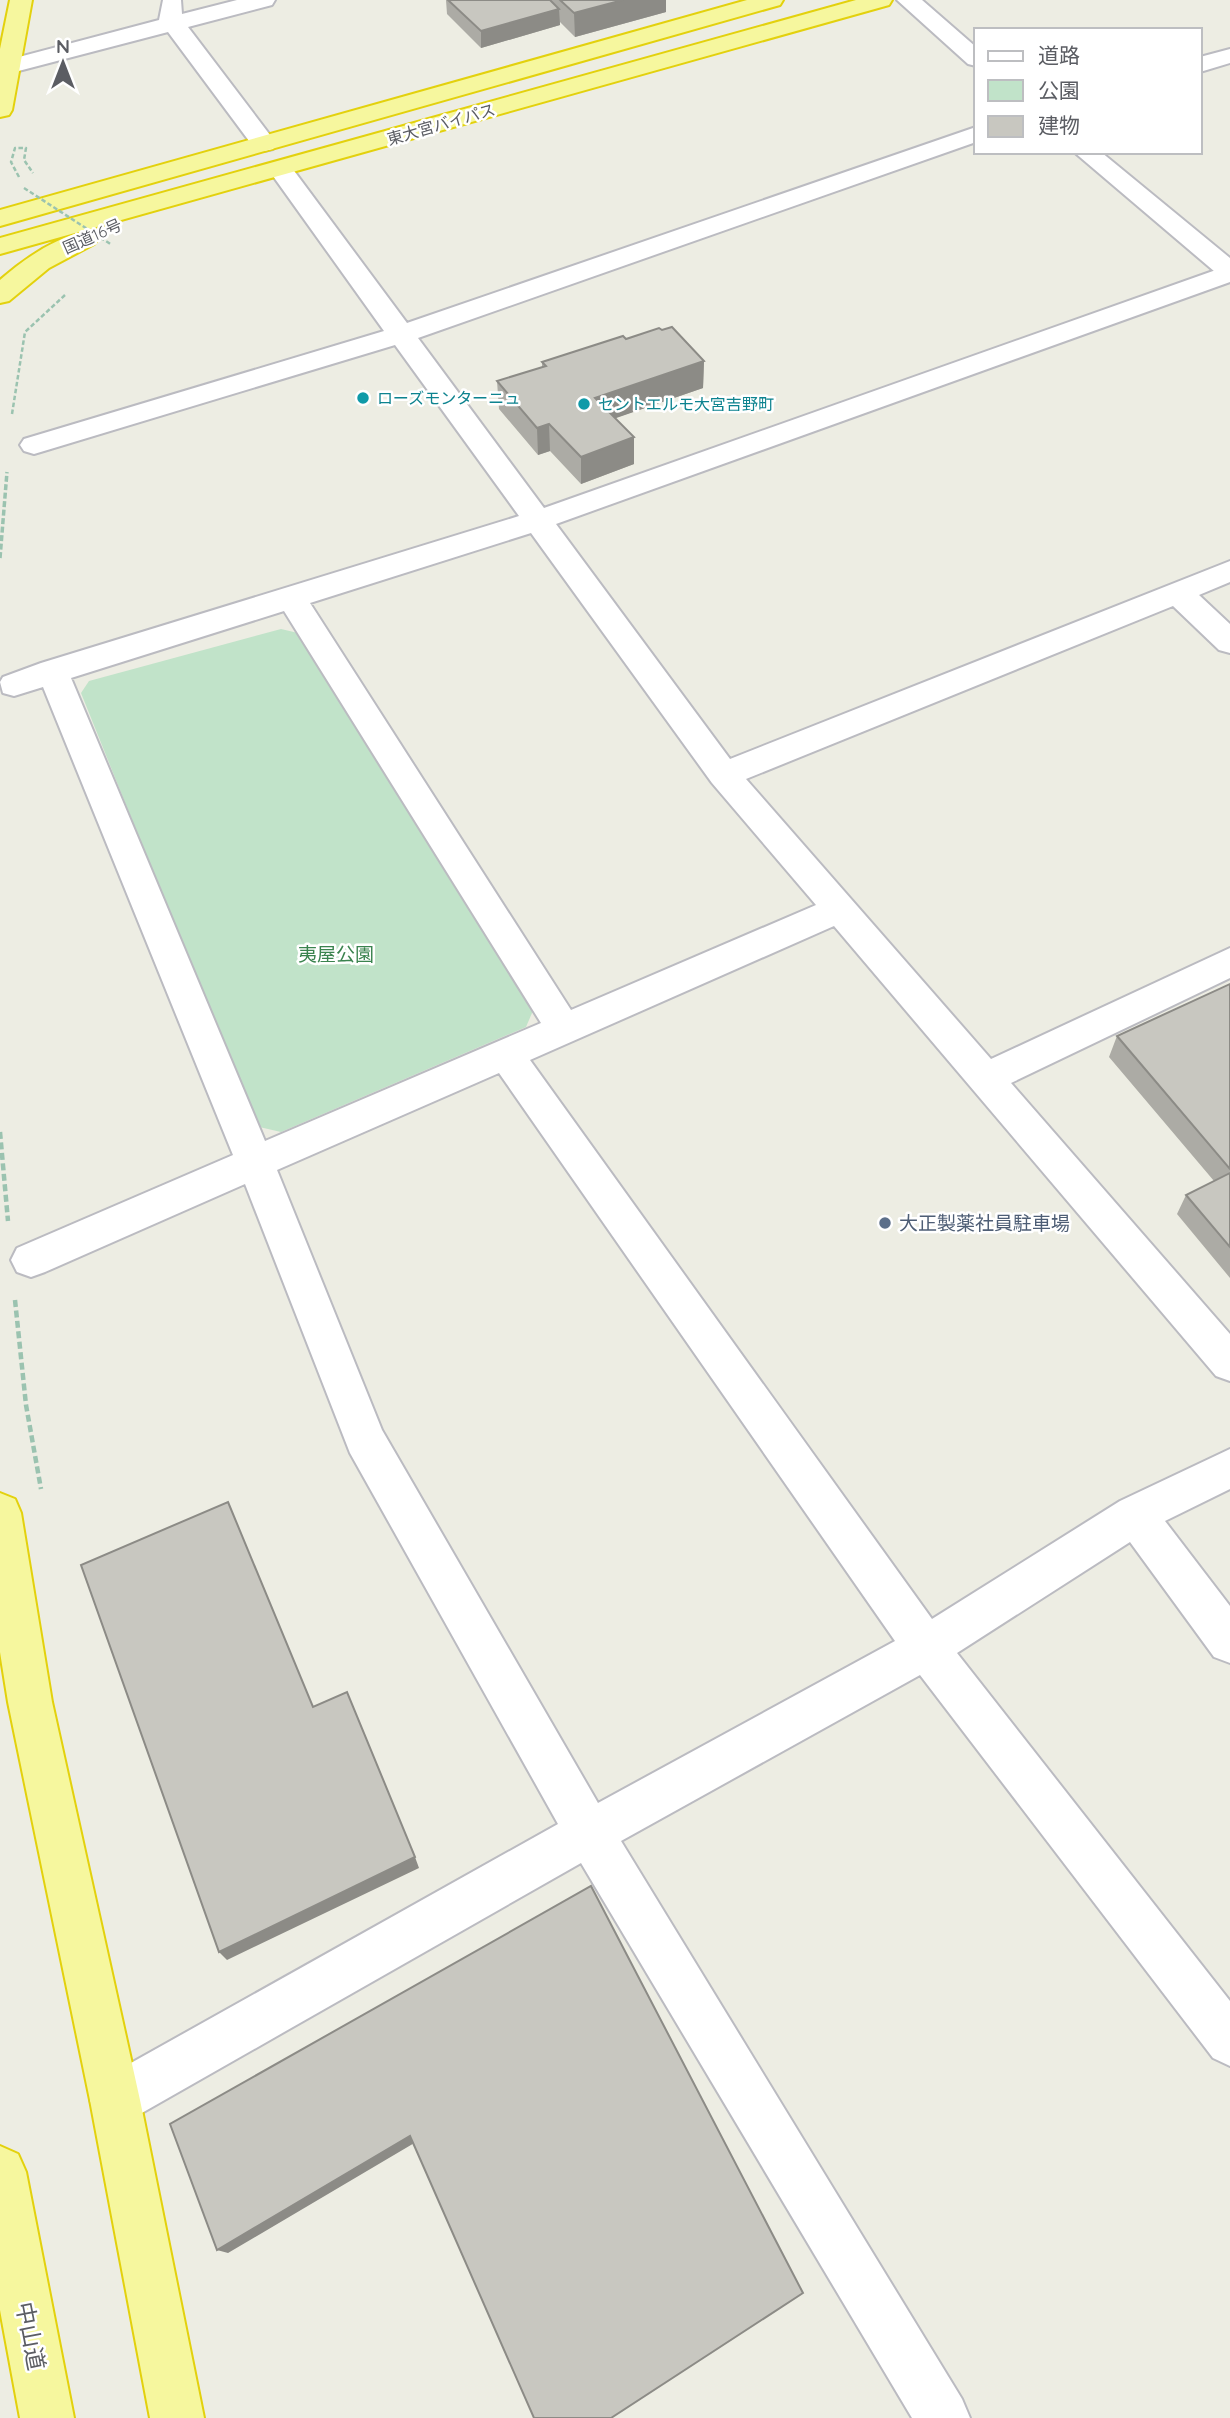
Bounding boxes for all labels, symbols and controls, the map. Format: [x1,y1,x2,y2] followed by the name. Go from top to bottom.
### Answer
[28,28,98,98] north arrow
[974,28,1202,154] legend
[56,34,70,58] text: N
[1038,42,1080,68] text: 道路
[1038,77,1080,103] text: 公園
[385,99,497,149] street label: 東大宮バイパス
[1038,112,1080,138] text: 建物
[59,214,125,258] street label: 国道16号
[377,388,520,408] place label: ローズモンターニュ
[355,390,371,406] marker: ローズモンターニュ
[598,394,774,414] place label: セントエルモ大宮吉野町
[576,396,592,412] marker: セントエルモ大宮吉野町
[298,942,374,966] park label: 夷屋公園
[899,1211,1070,1235] place label: 大正製薬社員駐車場
[877,1215,893,1231] marker: 大正製薬社員駐車場
[10,2299,52,2373] street label: 中山道

